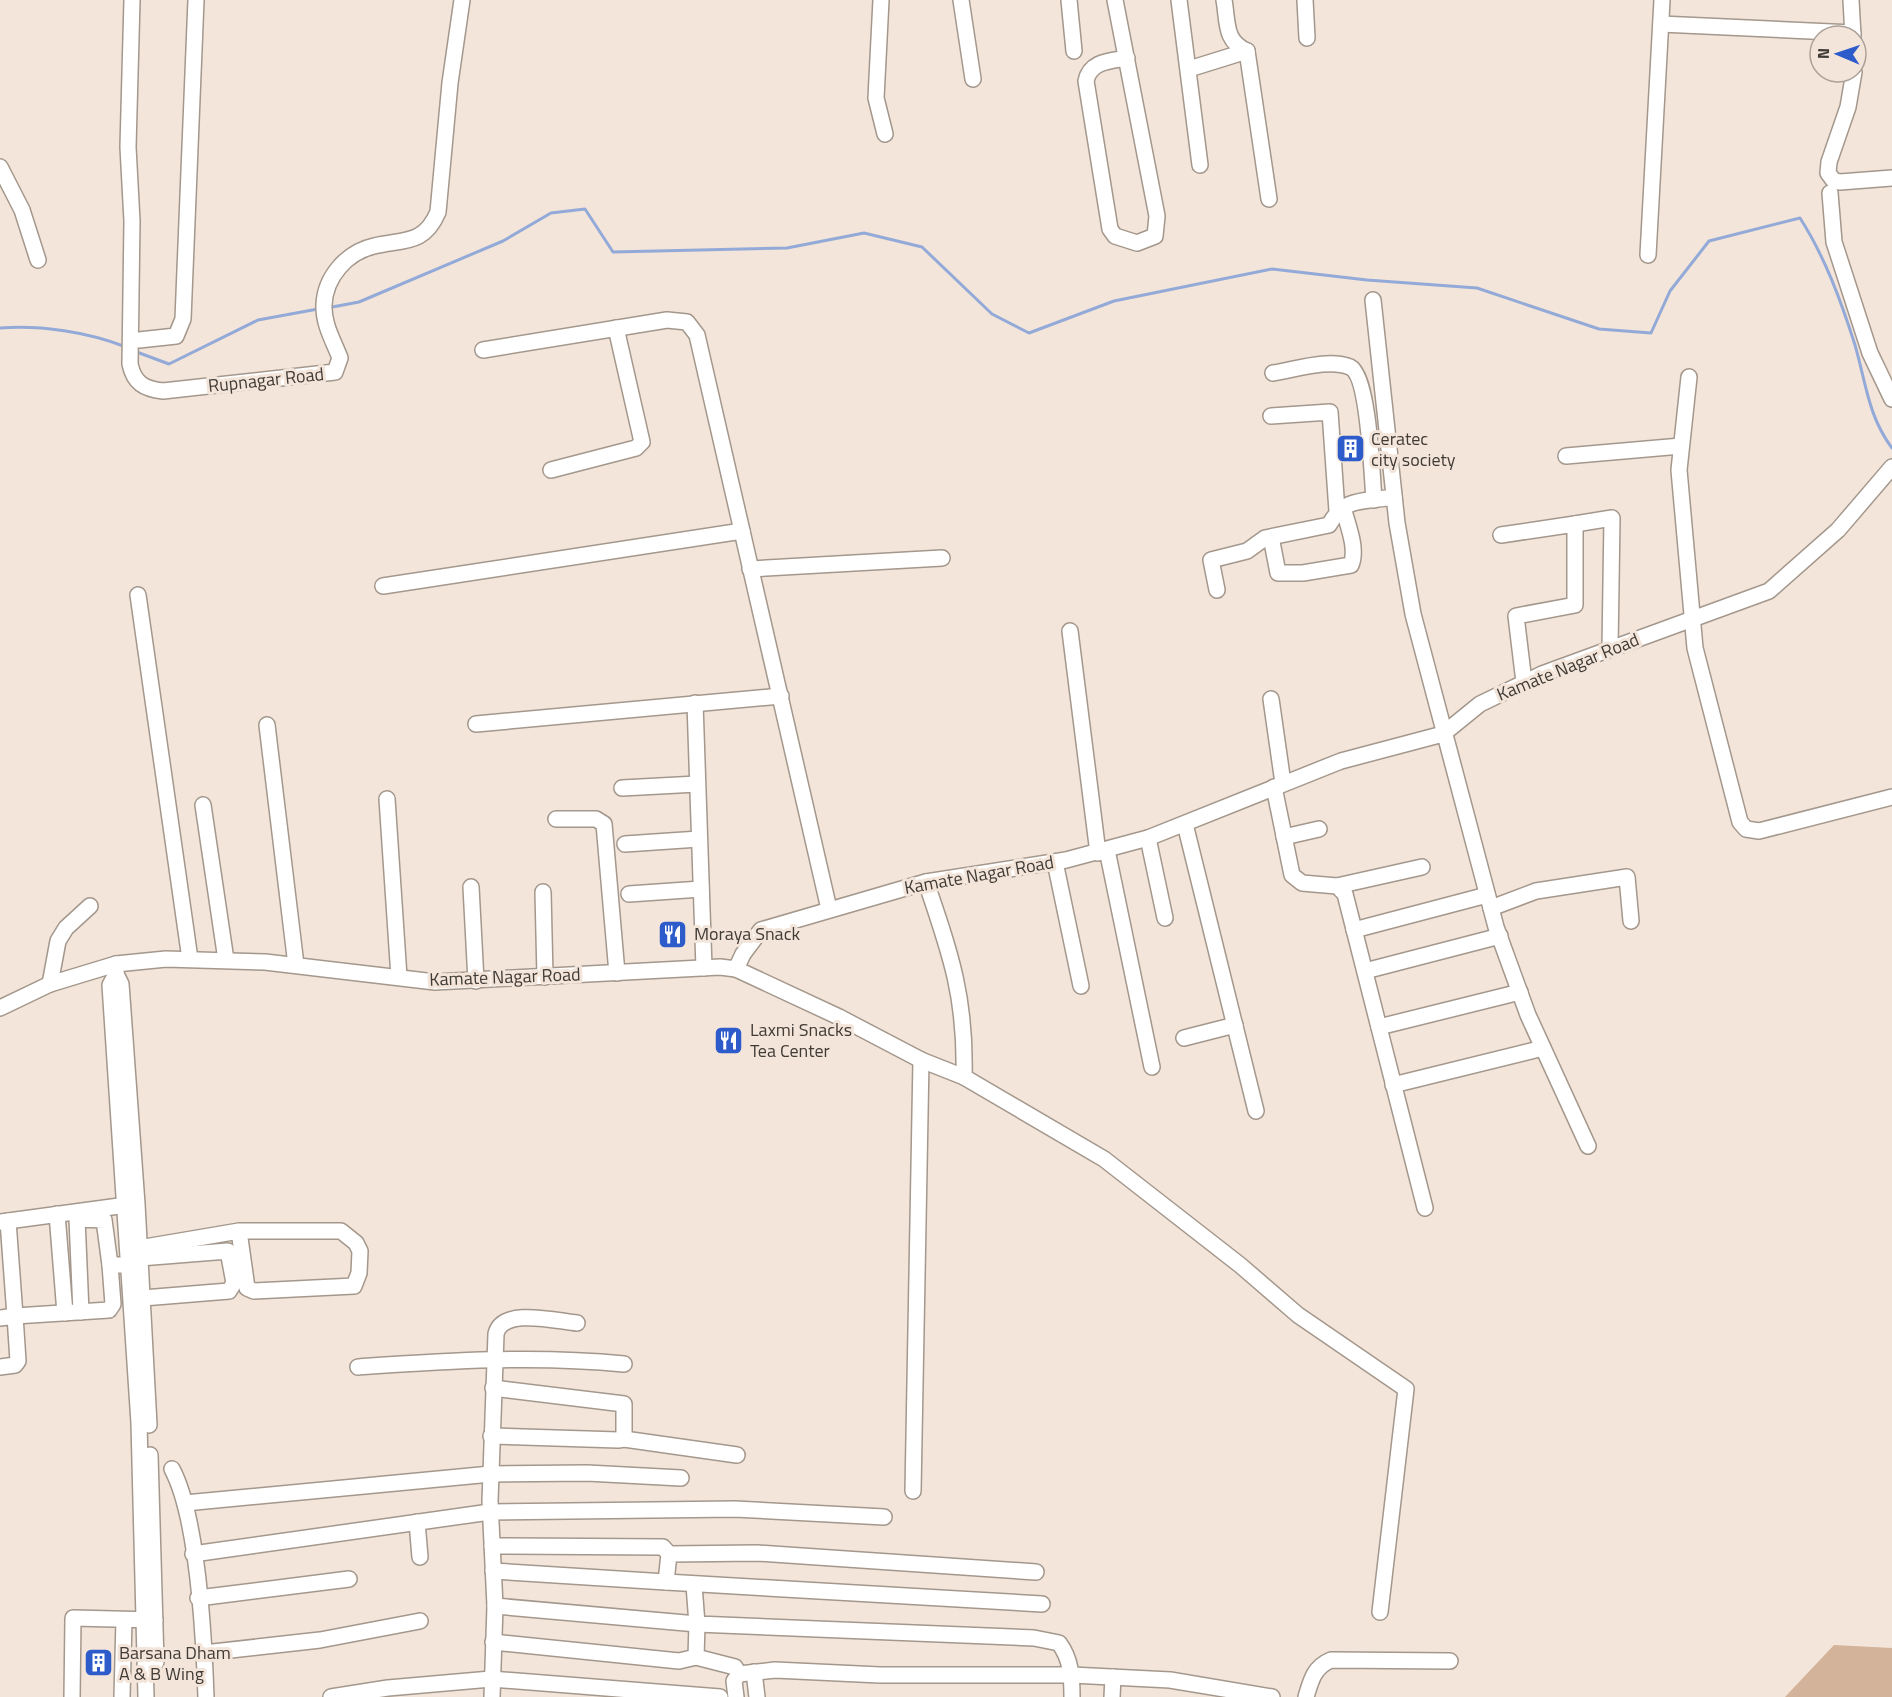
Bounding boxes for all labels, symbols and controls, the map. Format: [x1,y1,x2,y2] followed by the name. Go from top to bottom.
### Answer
[1808,24,1868,84] north arrow
[1811,48,1835,59] text: N
[207,360,325,399] street label: Rupnagar Road
[1371,425,1456,473] place label: Ceratec city society
[1334,433,1366,465] building icon: Ceratec city society
[1493,626,1643,707] street label: Kamate Nagar Road
[902,848,1056,901] street label: Kamate Nagar Road
[657,918,689,950] restaurant icon: Moraya Snack
[694,920,800,947] place label: Moraya Snack
[429,960,581,993] street label: Kamate Nagar Road
[750,1016,852,1064] place label: Laxmi Snacks Tea Center
[713,1024,745,1056] restaurant icon: Laxmi Snacks Tea Center
[119,1639,231,1687] place label: Barsana Dham A & B Wing
[82,1647,114,1679] building icon: Barsana Dham A & B Wing

